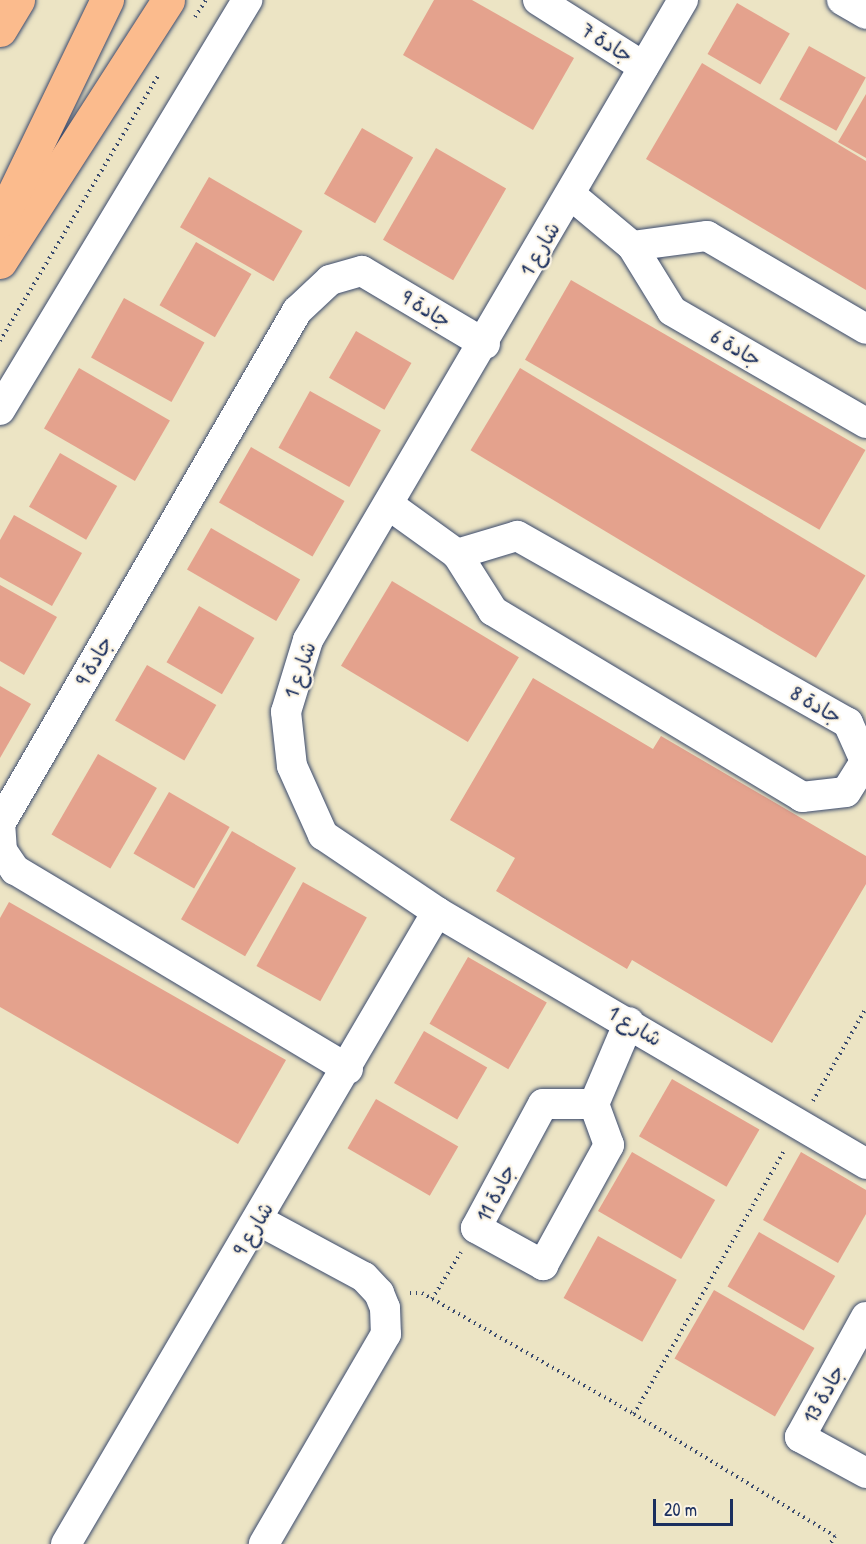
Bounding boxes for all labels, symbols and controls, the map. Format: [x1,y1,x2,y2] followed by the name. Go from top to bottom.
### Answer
[577,17,637,69] street label: جادة 7
[515,218,565,280] street label: شارع 1
[397,284,455,334] street label: جادة 9
[706,324,766,372] street label: جادة 6
[70,632,118,690] street label: جادة 9
[279,639,321,701] street label: شارع 1
[786,680,846,730] street label: جادة 8
[604,1000,666,1052] street label: شارع 1
[471,1160,521,1226] street label: جادة 11
[227,1198,279,1260] street label: شارع 9
[798,1360,850,1428] street label: جادة 13
[656,1487,736,1525] scale bar
[664,1497,697,1522] text: 20 m

